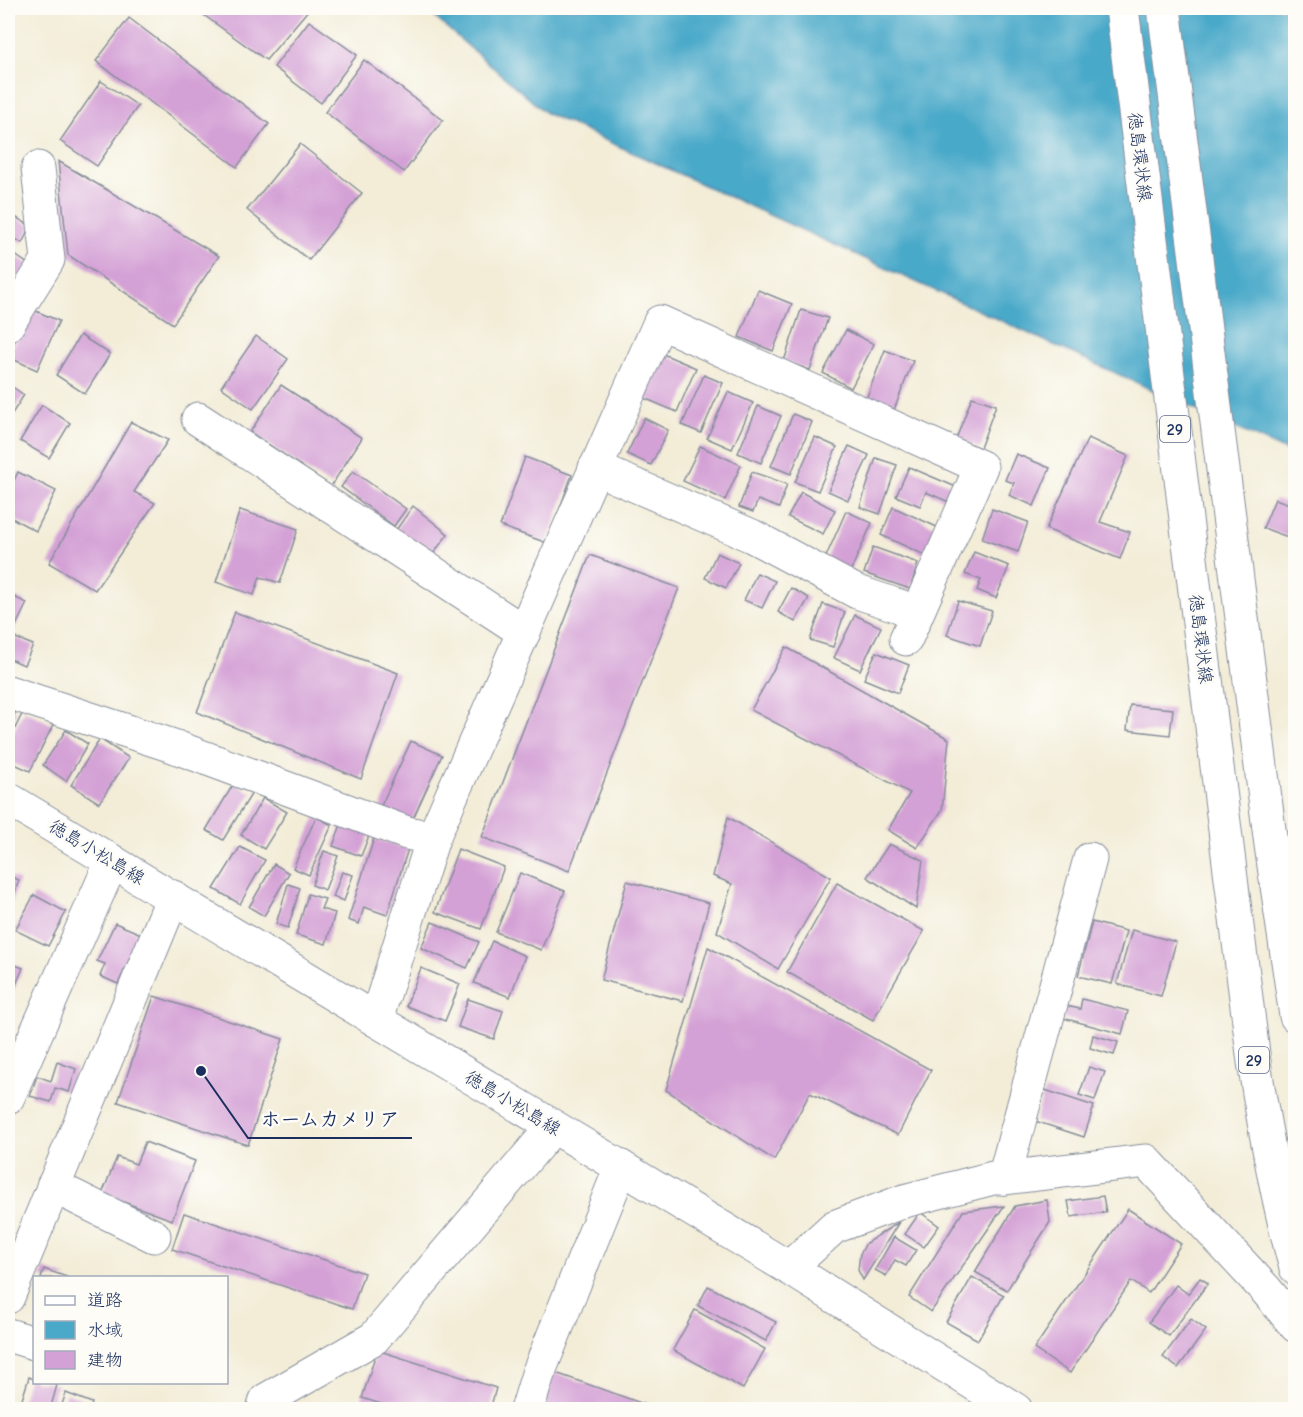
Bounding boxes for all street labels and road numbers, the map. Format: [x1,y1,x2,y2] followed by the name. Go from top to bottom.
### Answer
[1124,111,1155,203] street label: 徳島環状線
[1160,416,1190,442] road number: 29
[1185,593,1216,685] street label: 徳島環状線
[45,816,148,889] street label: 徳島小松島線
[1239,1047,1269,1073] road number: 29
[461,1067,564,1140] street label: 徳島小松島線

